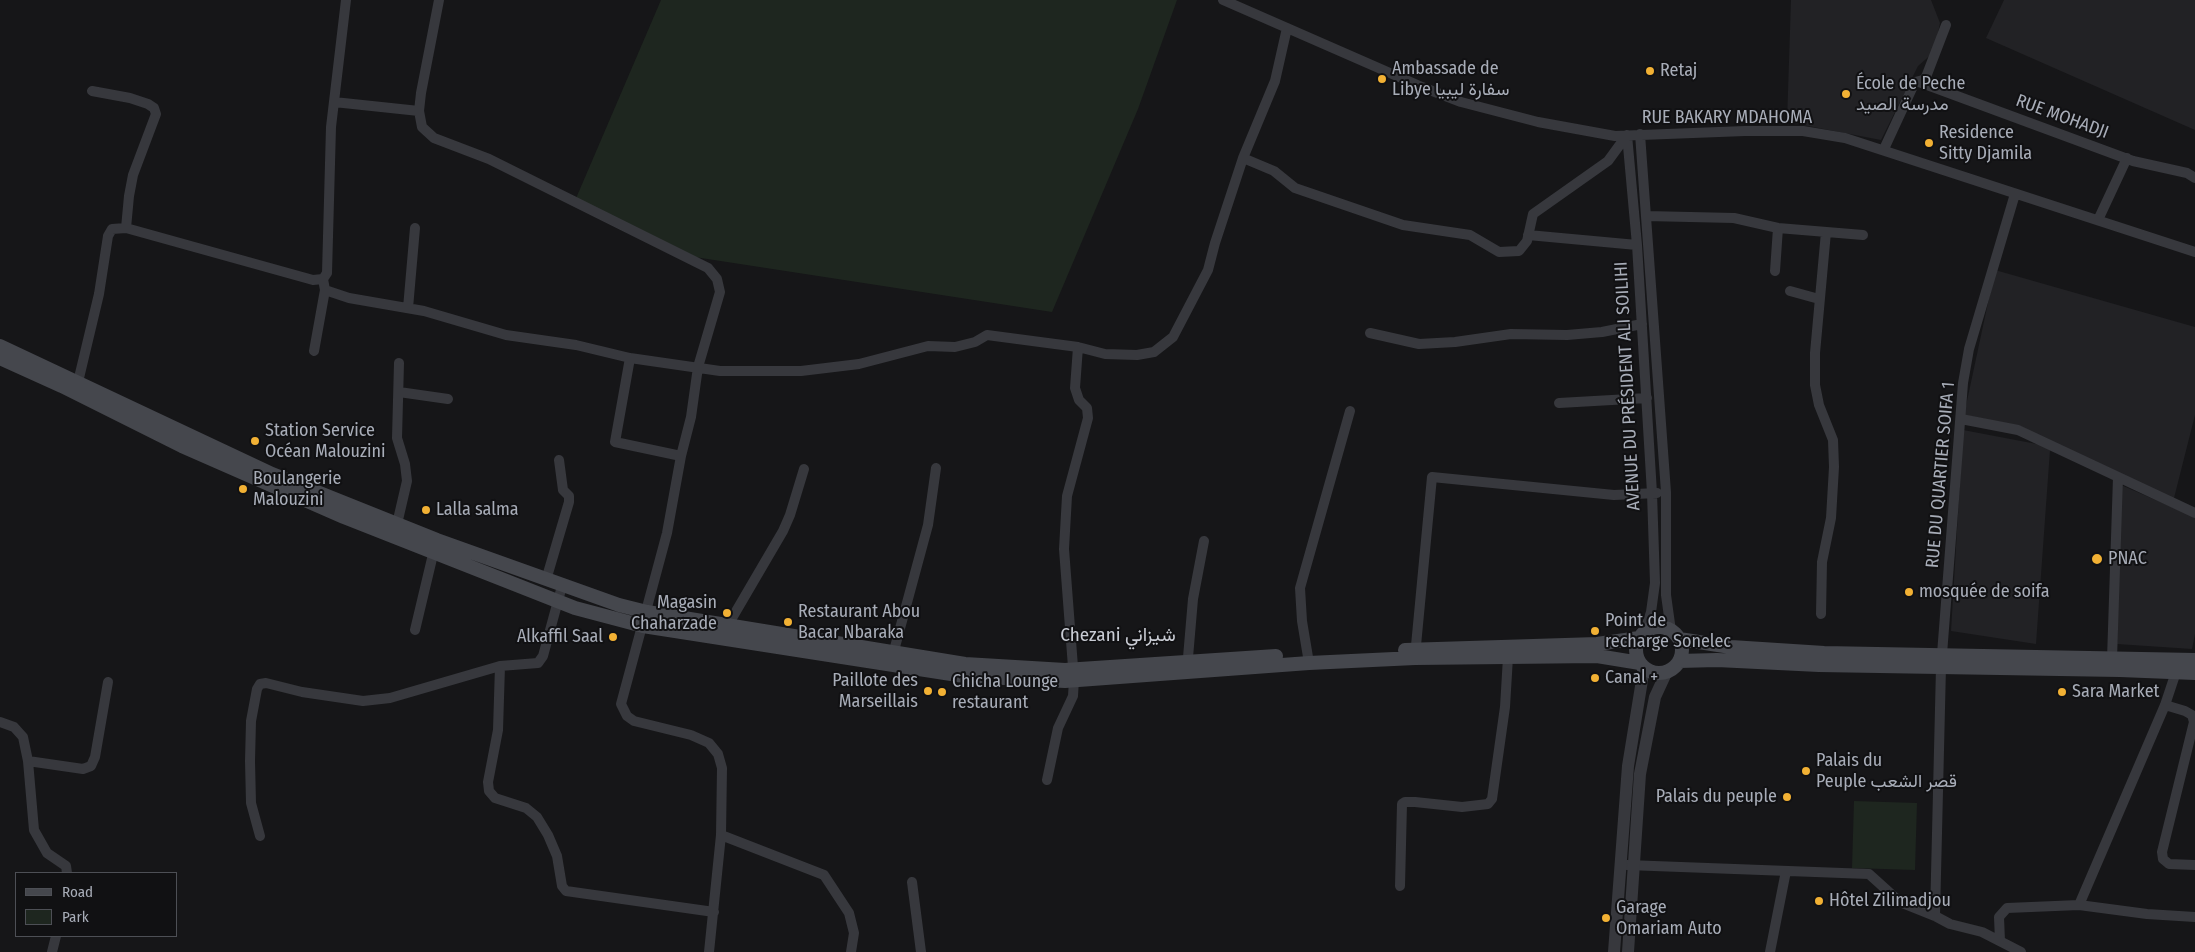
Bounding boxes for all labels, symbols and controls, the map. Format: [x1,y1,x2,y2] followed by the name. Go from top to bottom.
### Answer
[1392,58,1510,100] place label: Ambassade de Libye سفارة ليبيا
[1660,60,1697,82] place label: Retaj
[1644,65,1656,77] marker: Retaj
[1376,73,1388,85] marker: Ambassade de Libye سفارة ليبيا
[1856,73,1965,116] place label: École de Peche مدرسة الصيد
[1840,88,1852,100] marker: École de Peche مدرسة الصيد
[2013,90,2111,144] street label: RUE MOHADJI
[1642,107,1812,129] street label: RUE BAKARY MDAHOMA
[1939,122,2032,164] place label: Residence Sitty Djamila
[1923,137,1935,149] marker: Residence Sitty Djamila
[1611,261,1645,511] street label: AVENUE DU PRÉSIDENT ALI SOILIHI
[1922,381,1960,569] street label: RUE DU QUARTIER SOIFA 1
[265,420,386,462] place label: Station Service Océan Malouzini
[249,435,261,447] marker: Station Service Océan Malouzini
[253,468,341,510] place label: Boulangerie Malouzini
[237,483,249,495] marker: Boulangerie Malouzini
[436,499,519,521] place label: Lalla salma
[420,504,432,516] marker: Lalla salma
[2108,548,2147,570] place label: PNAC
[2090,552,2104,566] marker: PNAC
[1919,581,2049,603] place label: mosquée de soifa
[1903,586,1915,598] marker: mosquée de soifa
[631,592,717,634] place label: Magasin Chaharzade
[798,601,920,644] place label: Restaurant Abou Bacar Nbaraka
[721,607,733,619] marker: Magasin Chaharzade
[1605,610,1731,652] place label: Point de recharge Sonelec
[782,616,794,628] marker: Restaurant Abou Bacar Nbaraka
[1060,625,1176,647] district label: Chezani شيزاني
[1589,625,1601,637] marker: Point de recharge Sonelec
[517,626,603,648] place label: Alkaffil Saal
[607,631,619,643] marker: Alkaffil Saal
[1605,667,1658,689] place label: Canal +
[832,670,918,712] place label: Paillote des Marseillais
[952,671,1058,714] place label: Chicha Lounge restaurant
[1589,672,1601,684] marker: Canal +
[2072,681,2159,703] place label: Sara Market
[922,685,934,697] marker: Paillote des Marseillais
[936,686,948,698] marker: Chicha Lounge restaurant
[2056,686,2068,698] marker: Sara Market
[1816,750,1957,792] place label: Palais du Peuple قصر الشعب
[1800,765,1812,777] marker: Palais du Peuple قصر الشعب
[1656,786,1777,808] place label: Palais du peuple
[1781,791,1793,803] marker: Palais du peuple
[15,872,178,937] legend
[62,883,93,901] text: Road
[1829,890,1951,912] place label: Hôtel Zilimadjou
[1813,895,1825,907] marker: Hôtel Zilimadjou
[1616,897,1722,940] place label: Garage Omariam Auto
[62,908,89,926] text: Park
[1600,912,1612,924] marker: Garage Omariam Auto

